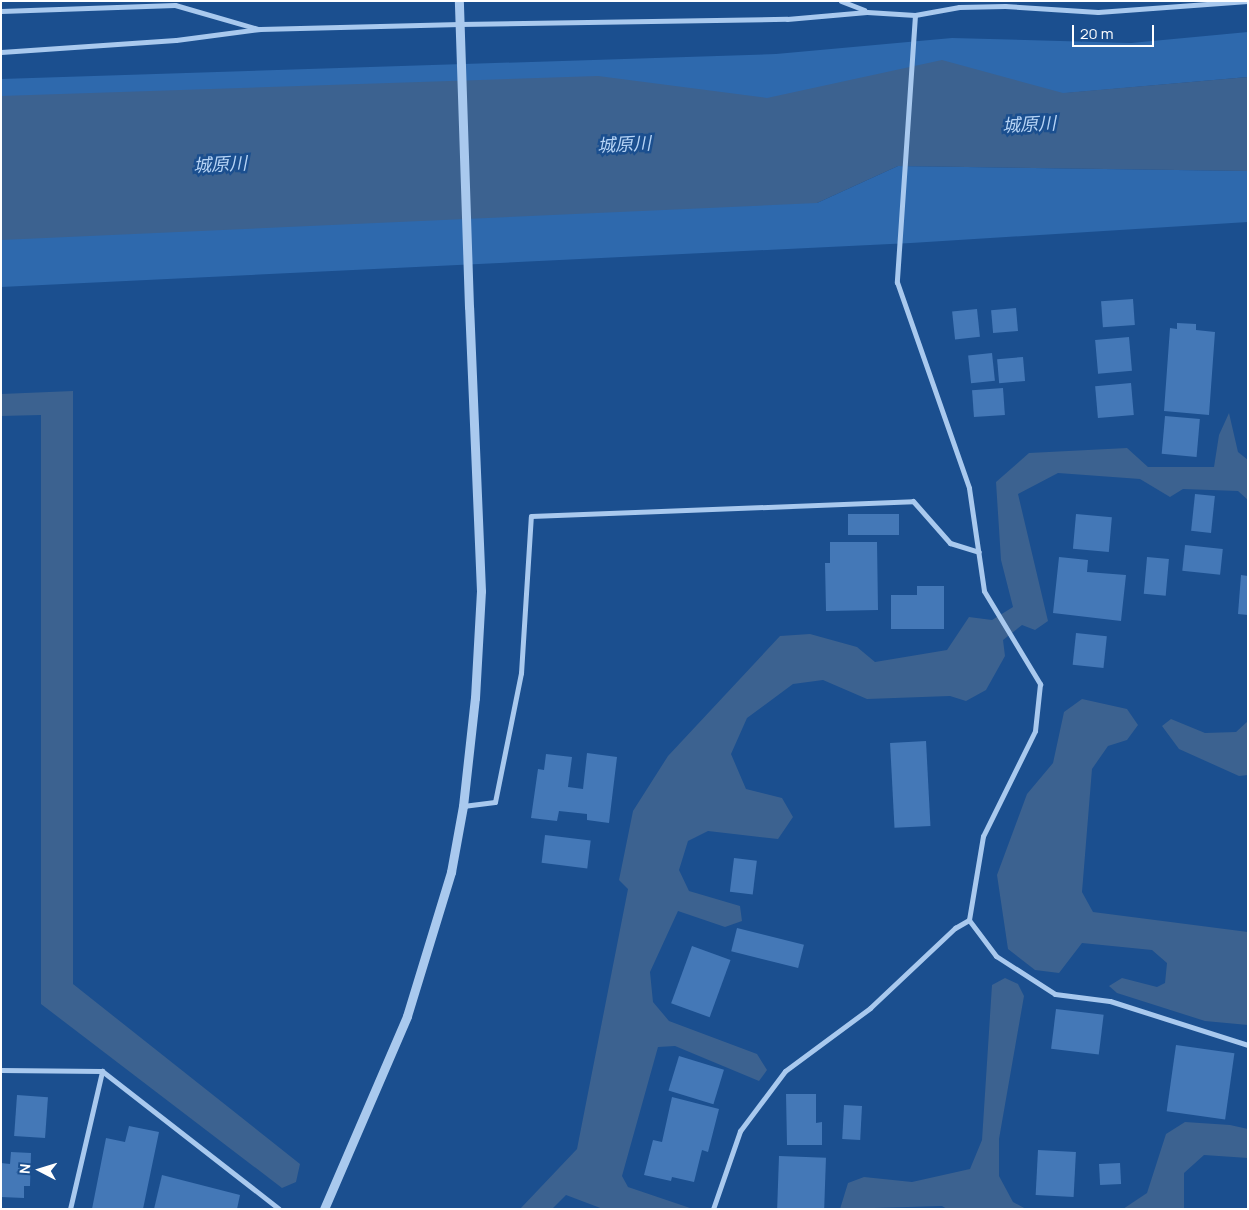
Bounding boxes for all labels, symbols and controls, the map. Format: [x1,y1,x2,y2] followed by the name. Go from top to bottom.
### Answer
[1074,15,1156,47] scale bar
[1080,23,1113,44] text: 20 m
[1001,112,1057,136] water label: 城原川
[596,132,652,156] water label: 城原川
[192,152,248,176] water label: 城原川
[15,1145,65,1195] north arrow
[15,1163,34,1174] text: N

